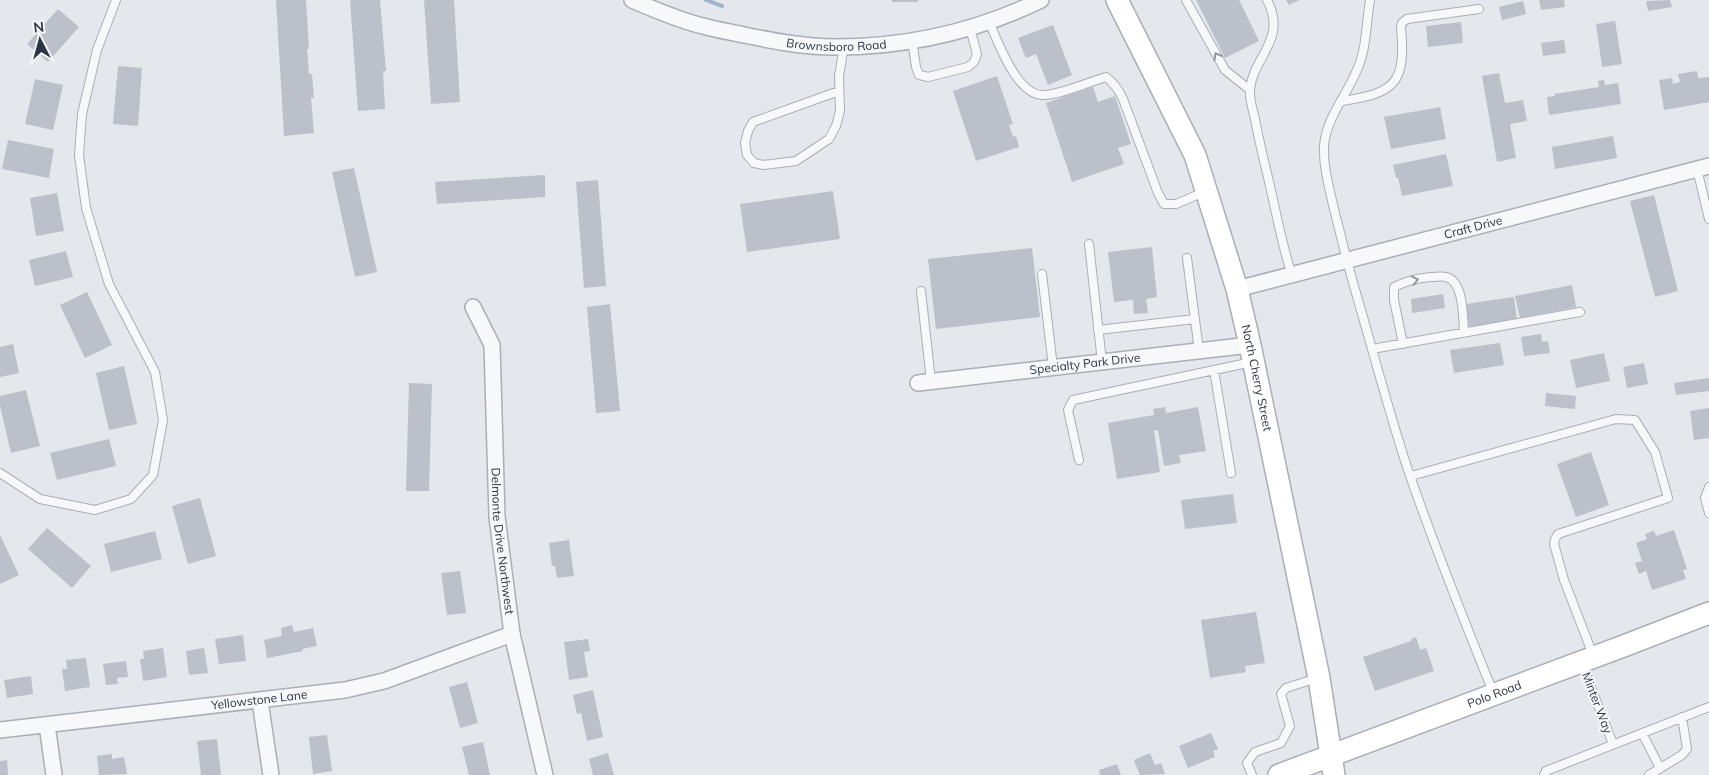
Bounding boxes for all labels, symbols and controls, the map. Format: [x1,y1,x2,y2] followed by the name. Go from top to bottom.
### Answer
[15,15,65,65] north arrow
[32,18,45,37] text: N
[785,35,887,54] street label: Brownsboro Road
[1213,52,1223,61] one-way arrow
[1442,212,1504,242] street label: Craft Drive
[1411,275,1420,286] one-way arrow
[1239,323,1276,432] street label: North Cherry Street
[1029,350,1141,377] street label: Specialty Park Drive
[489,467,517,615] street label: Delmonte Drive Northwest
[1579,670,1616,736] street label: Minter Way
[1465,677,1523,711] street label: Polo Road
[209,686,308,713] street label: Yellowstone Lane

